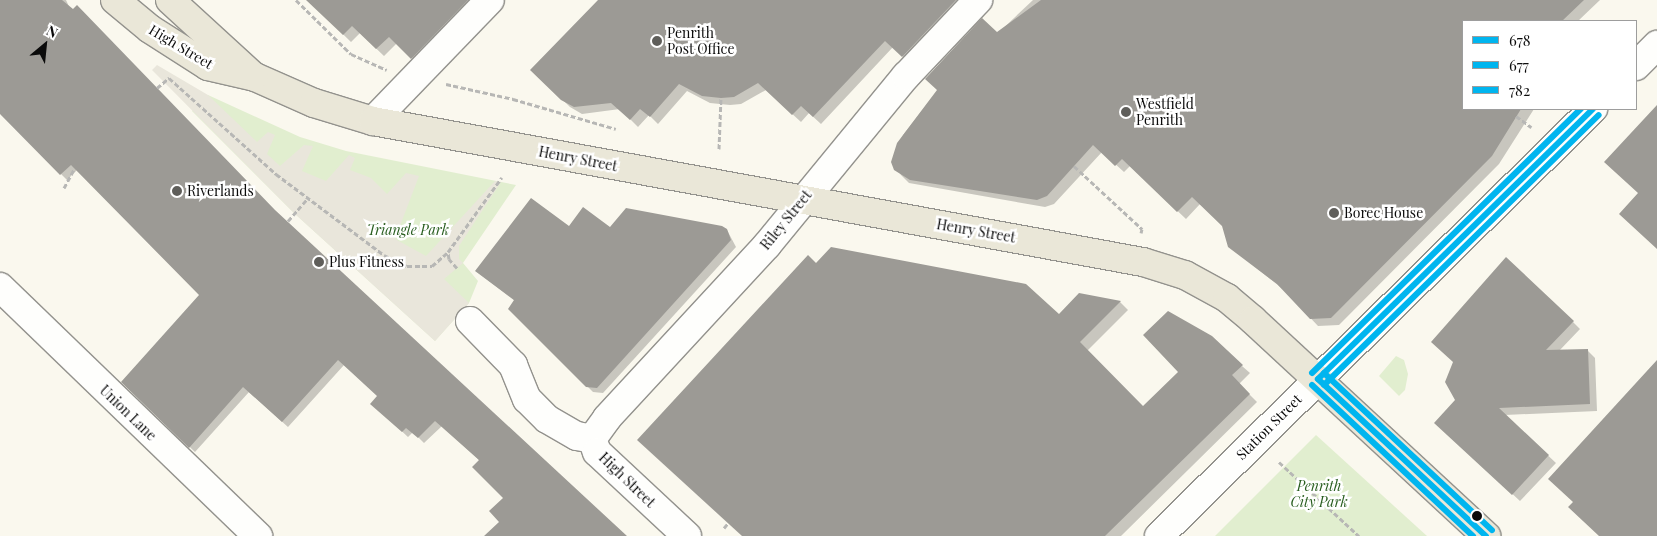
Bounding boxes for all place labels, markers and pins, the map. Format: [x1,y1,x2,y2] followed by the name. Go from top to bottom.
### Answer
[667,25,735,58] place label: Penrith Post Office
[651,35,663,47] marker: Penrith Post Office
[1136,96,1194,128] place label: Westfield Penrith
[1120,106,1132,118] marker: Westfield Penrith
[187,183,254,199] place label: Riverlands
[171,185,183,197] marker: Riverlands
[1344,205,1423,221] place label: Borec House
[1328,207,1340,219] marker: Borec House
[329,254,404,270] place label: Plus Fitness
[313,256,325,268] marker: Plus Fitness
[1472,511,1482,521] unlabelled marker

